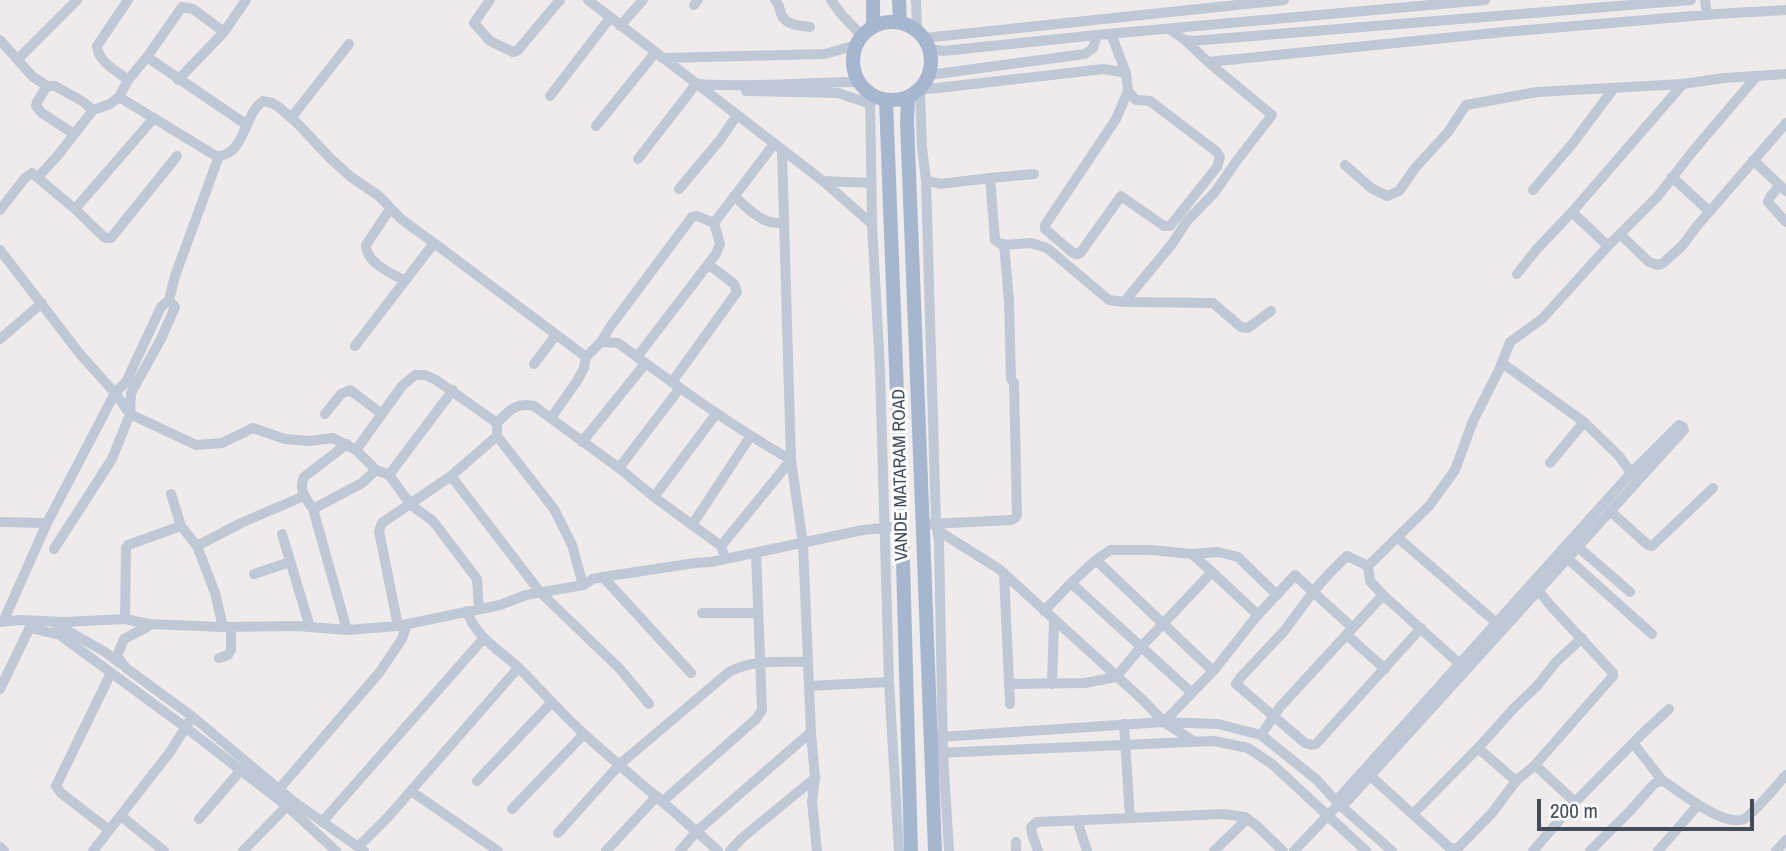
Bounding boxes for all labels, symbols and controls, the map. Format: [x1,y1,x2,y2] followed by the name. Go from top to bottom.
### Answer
[889,389,913,561] street label: VANDE MATARAM ROAD
[1541,784,1758,828] scale bar
[1550,796,1598,825] text: 200 m

